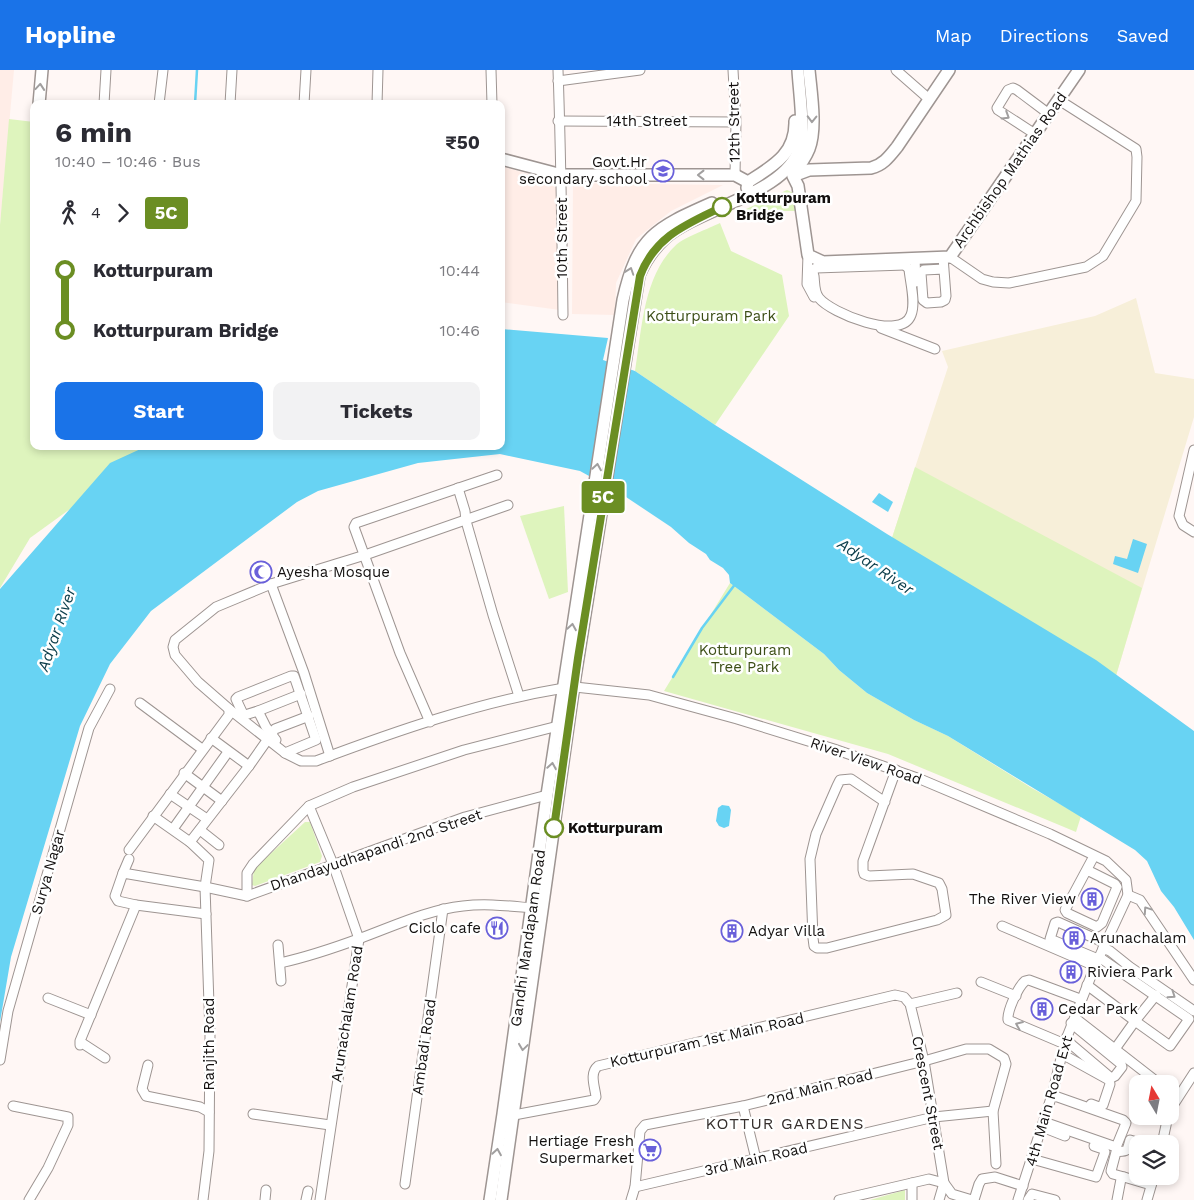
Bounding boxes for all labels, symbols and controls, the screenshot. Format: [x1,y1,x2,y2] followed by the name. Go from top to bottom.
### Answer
[25,21,116,49] text: Hopline
[935,25,972,46] text: Map
[1000,25,1089,46] text: Directions
[1117,25,1169,46] text: Saved
[724,81,744,162] street label: 12th Street
[35,83,46,91] one-way arrow
[949,89,1071,251] street label: Archbishop Mathias Road
[1001,110,1010,119] one-way arrow
[607,112,688,130] street label: 14th Street
[807,115,817,123] one-way arrow
[55,116,132,149] text: 6 min
[445,131,480,154] text: ₹50
[55,152,201,171] text: 10:40 – 10:46 · Bus
[519,153,647,188] place label: Govt.Hr secondary school
[651,159,675,183] school or university icon: Govt.Hr secondary school
[697,170,705,180] one-way arrow
[736,189,831,224] place label: Kotturpuram Bridge
[553,197,571,279] street label: 10th Street
[712,197,732,217] marker: Kotturpuram Bridge
[55,199,83,227] icon: walk
[109,199,137,227] icon: forward
[155,202,178,223] text: 5C
[91,203,101,222] text: 4
[93,259,213,282] text: Kotturpuram
[440,261,480,280] text: 10:44
[625,267,635,276] one-way arrow
[646,307,776,325] park label: Kotturpuram Park
[93,319,279,342] text: Kotturpuram Bridge
[440,321,480,340] text: 10:46
[55,382,263,440] button: Start
[273,382,480,440] button: Tickets
[591,462,602,470] one-way arrow
[580,481,626,513] line badge: 5C
[592,486,614,507] text: 5C
[833,534,918,599] water label: Adyar River
[249,560,273,584] mosque icon: Ayesha Mosque
[277,563,390,581] place label: Ayesha Mosque
[33,584,80,674] water label: Adyar River
[567,623,577,632] one-way arrow
[699,641,791,676] park label: Kotturpuram Tree Park
[808,733,924,789] street label: River View Road
[546,761,556,770] one-way arrow
[268,805,485,895] street label: Dhandayudhapandi 2nd Street
[544,818,564,838] marker: Kotturpuram
[568,819,663,837] place label: Kotturpuram
[27,827,69,917] street label: Surya Nagar
[507,848,549,1028] street label: Gandhi Mandapam Road
[1080,887,1104,911] building icon: The River View
[969,890,1076,908] place label: The River View
[1144,906,1153,916] one-way arrow
[485,916,509,940] restaurant icon: Ciclo cafe
[408,919,481,937] place label: Ciclo cafe
[720,919,744,943] building icon: Adyar Villa
[748,922,825,940] place label: Adyar Villa
[1062,926,1086,950] building icon: Arunachalam
[1090,929,1187,947] place label: Arunachalam
[327,944,367,1084] street label: Arunachalam Road
[1059,960,1083,984] building icon: Riviera Park
[1087,963,1173,981] place label: Riviera Park
[1166,989,1175,998] one-way arrow
[200,997,218,1091] street label: Ranjith Road
[1030,997,1054,1021] building icon: Cedar Park
[408,998,440,1096] street label: Ambadi Road
[1058,1000,1138,1018] place label: Cedar Park
[608,1009,806,1071] street label: Kotturpuram 1st Main Road
[1015,1020,1024,1031] one-way arrow
[1022,1033,1076,1168] street label: 4th Main Road Ext
[908,1035,948,1152] street label: Crescent Street
[519,1043,529,1051] one-way arrow
[765,1065,875,1109] street label: 2nd Main Road
[1129,1075,1179,1125] north arrow
[1129,1075,1179,1185] map controls
[706,1114,864,1133] district label: KOTTUR GARDENS
[528,1132,635,1167] place label: Hertiage Fresh Supermarket
[1129,1135,1179,1185] button: layers
[638,1138,662,1162] supermarket icon: Hertiage Fresh Supermarket
[703,1138,809,1180] street label: 3rd Main Road
[492,1147,502,1156] one-way arrow

